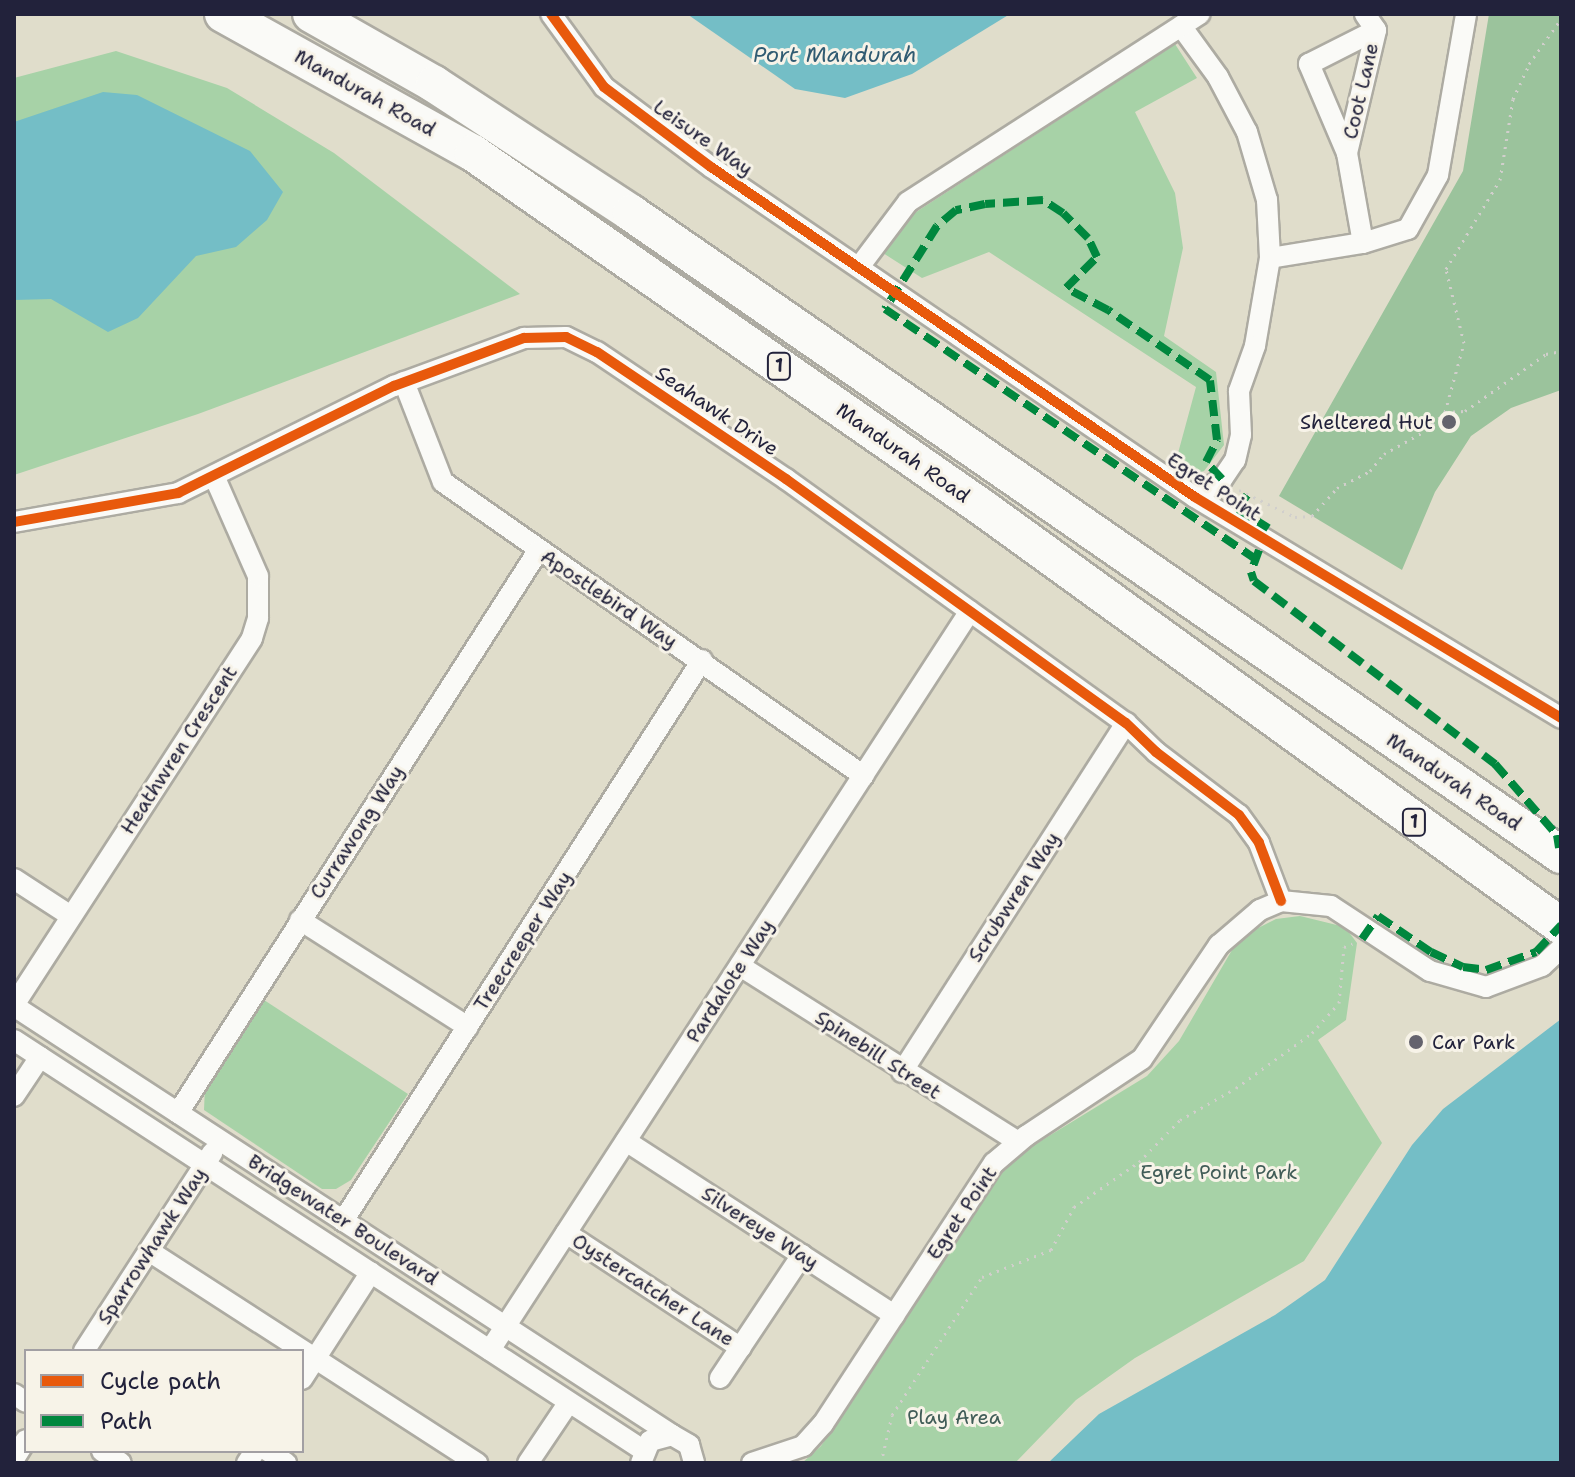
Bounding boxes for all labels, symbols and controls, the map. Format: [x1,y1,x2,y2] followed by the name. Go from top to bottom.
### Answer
[1338,40,1384,142] street label: Coot Lane
[753,42,917,68] water label: Port Mandurah
[290,44,440,142] street label: Mandurah Road
[648,95,758,181] street label: Leisure Way
[765,352,793,380] road number: 1
[651,361,783,461] street label: Seahawk Drive
[832,398,974,508] street label: Mandurah Road
[1300,410,1433,434] place label: Sheltered Hut
[1440,413,1458,431] marker: Sheltered Hut
[1162,448,1266,526] street label: Egret Point
[536,544,682,654] street label: Apostlebird Way
[116,661,242,839] street label: Heathwren Crescent
[1382,728,1526,836] street label: Mandurah Road
[305,761,409,903] street label: Currawong Way
[1400,808,1428,836] road number: 1
[963,827,1065,967] street label: Scrubwren Way
[469,867,577,1015] street label: Treecreeper Way
[681,915,779,1047] street label: Pardalote Way
[811,1005,945,1105] street label: Spinebill Street
[1432,1030,1515,1054] place label: Car Park
[1407,1033,1425,1051] marker: Car Park
[243,1149,443,1291] street label: Bridgewater Boulevard
[1140,1160,1298,1184] park label: Egret Point Park
[922,1162,1002,1264] street label: Egret Point
[92,1163,212,1329] street label: Sparrowhawk Way
[697,1181,823,1275] street label: Silvereye Way
[567,1229,739,1351] street label: Oystercatcher Lane
[24,1349,304,1453] legend
[100,1365,221,1397] text: Cycle path
[100,1405,152,1437] text: Path
[907,1405,1001,1429] park label: Play Area

